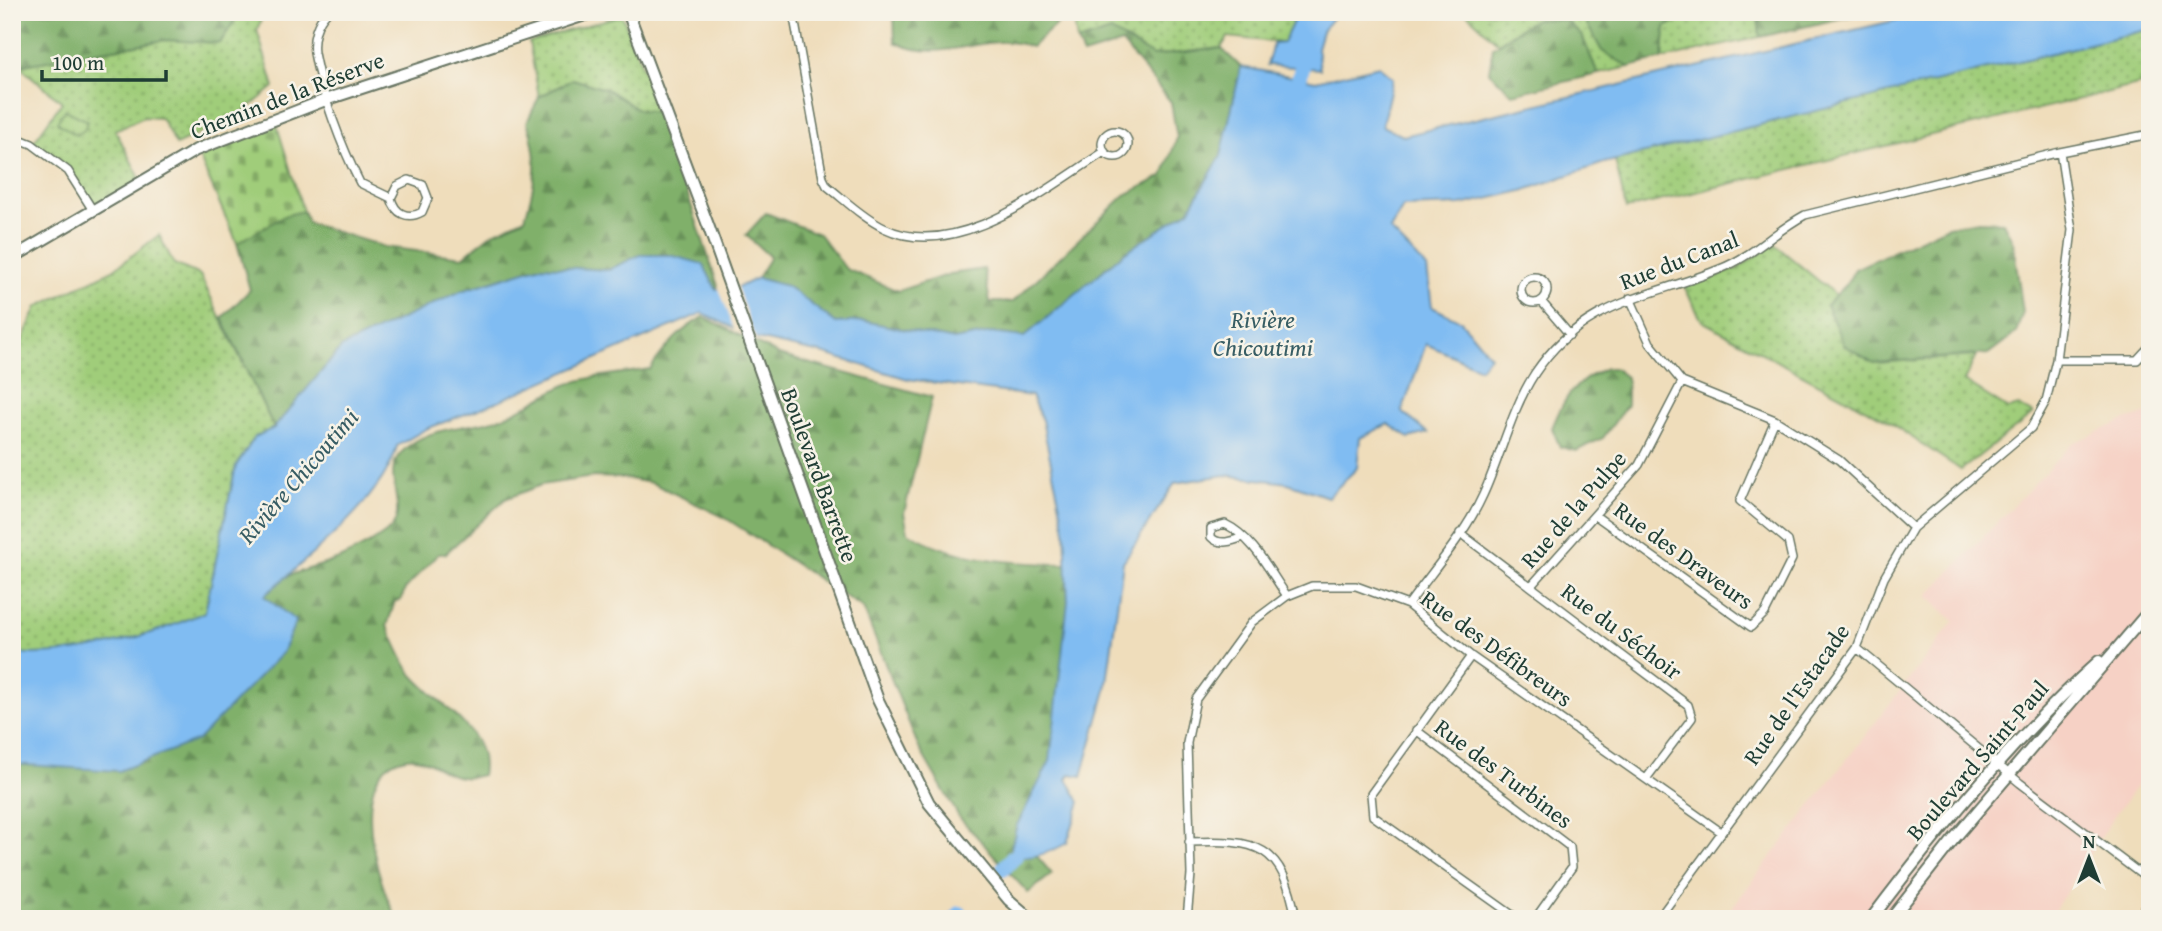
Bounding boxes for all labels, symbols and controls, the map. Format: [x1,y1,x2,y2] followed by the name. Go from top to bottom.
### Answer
[42,38,166,82] scale bar
[185,43,389,147] street label: Chemin de la Réserve
[52,47,104,78] text: 100 m
[1615,222,1743,298] street label: Rue du Canal
[1213,302,1313,365] water label: Rivière Chicoutimi
[773,383,867,567] street label: Boulevard Barrette
[229,401,366,552] water label: Rivière Chicoutimi
[1512,443,1634,575] street label: Rue de la Pulpe
[1607,493,1761,617] street label: Rue des Draveurs
[1555,575,1690,688] street label: Rue du Séchoir
[1414,582,1580,714] street label: Rue des Défibreurs
[1735,617,1857,771] street label: Rue de l'Estacade
[1898,673,2056,847] street label: Boulevard Saint-Paul
[1428,710,1580,836] street label: Rue des Turbines
[2054,822,2124,892] north arrow
[2083,827,2096,855] text: N

